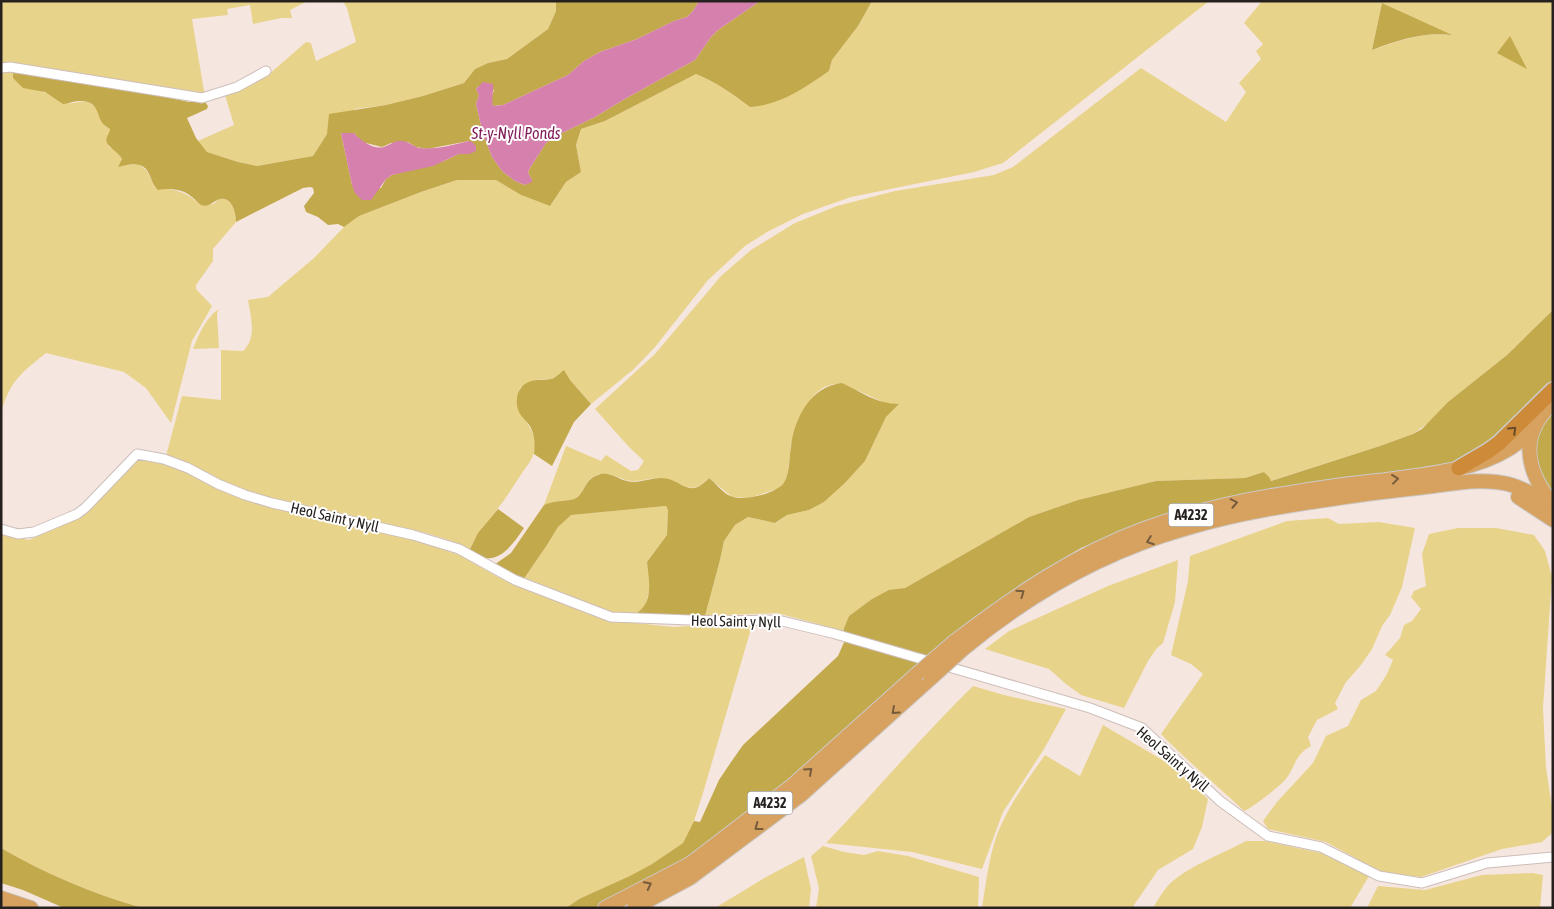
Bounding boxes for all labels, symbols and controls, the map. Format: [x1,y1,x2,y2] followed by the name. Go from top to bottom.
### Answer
[471,124,561,143] water label: St-y-Nyll Ponds
[1507,427,1516,436] one-way arrow
[1390,474,1399,484] one-way arrow
[289,499,381,535] street label: Heol Saint y Nyll
[1230,499,1239,509] one-way arrow
[1168,504,1214,526] road number: A4232
[1146,535,1155,545] one-way arrow
[1015,590,1025,599] one-way arrow
[691,612,781,630] street label: Heol Saint y Nyll
[892,705,901,714] one-way arrow
[1133,723,1213,795] street label: Heol Saint y Nyll
[803,768,812,777] one-way arrow
[748,791,792,814] road number: A4232
[754,821,764,830] one-way arrow
[643,881,652,891] one-way arrow

